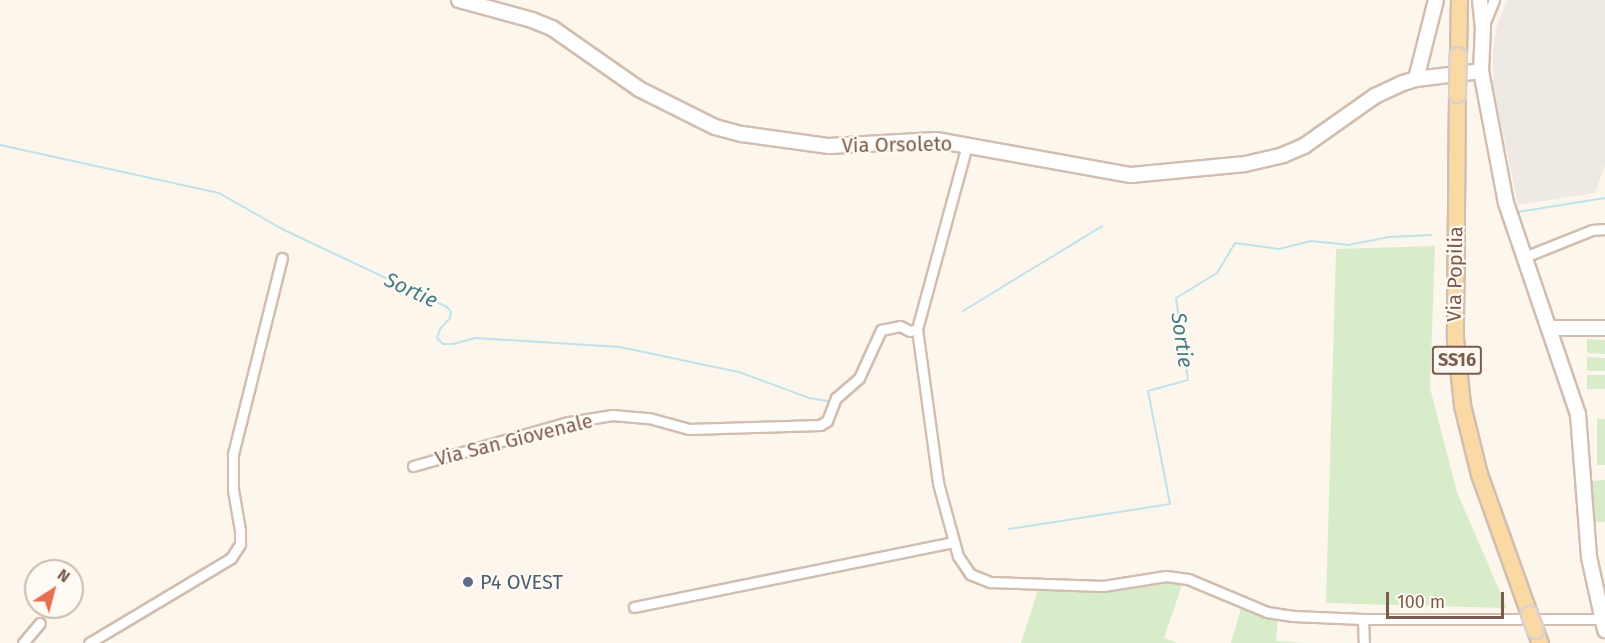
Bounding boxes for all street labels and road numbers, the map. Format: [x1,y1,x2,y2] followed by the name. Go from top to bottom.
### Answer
[842,132,952,158] street label: Via Orsoleto
[1442,226,1468,322] street label: Via Popilia
[1432,345,1482,375] road number: SS16
[433,409,595,471] street label: Via San Giovenale

